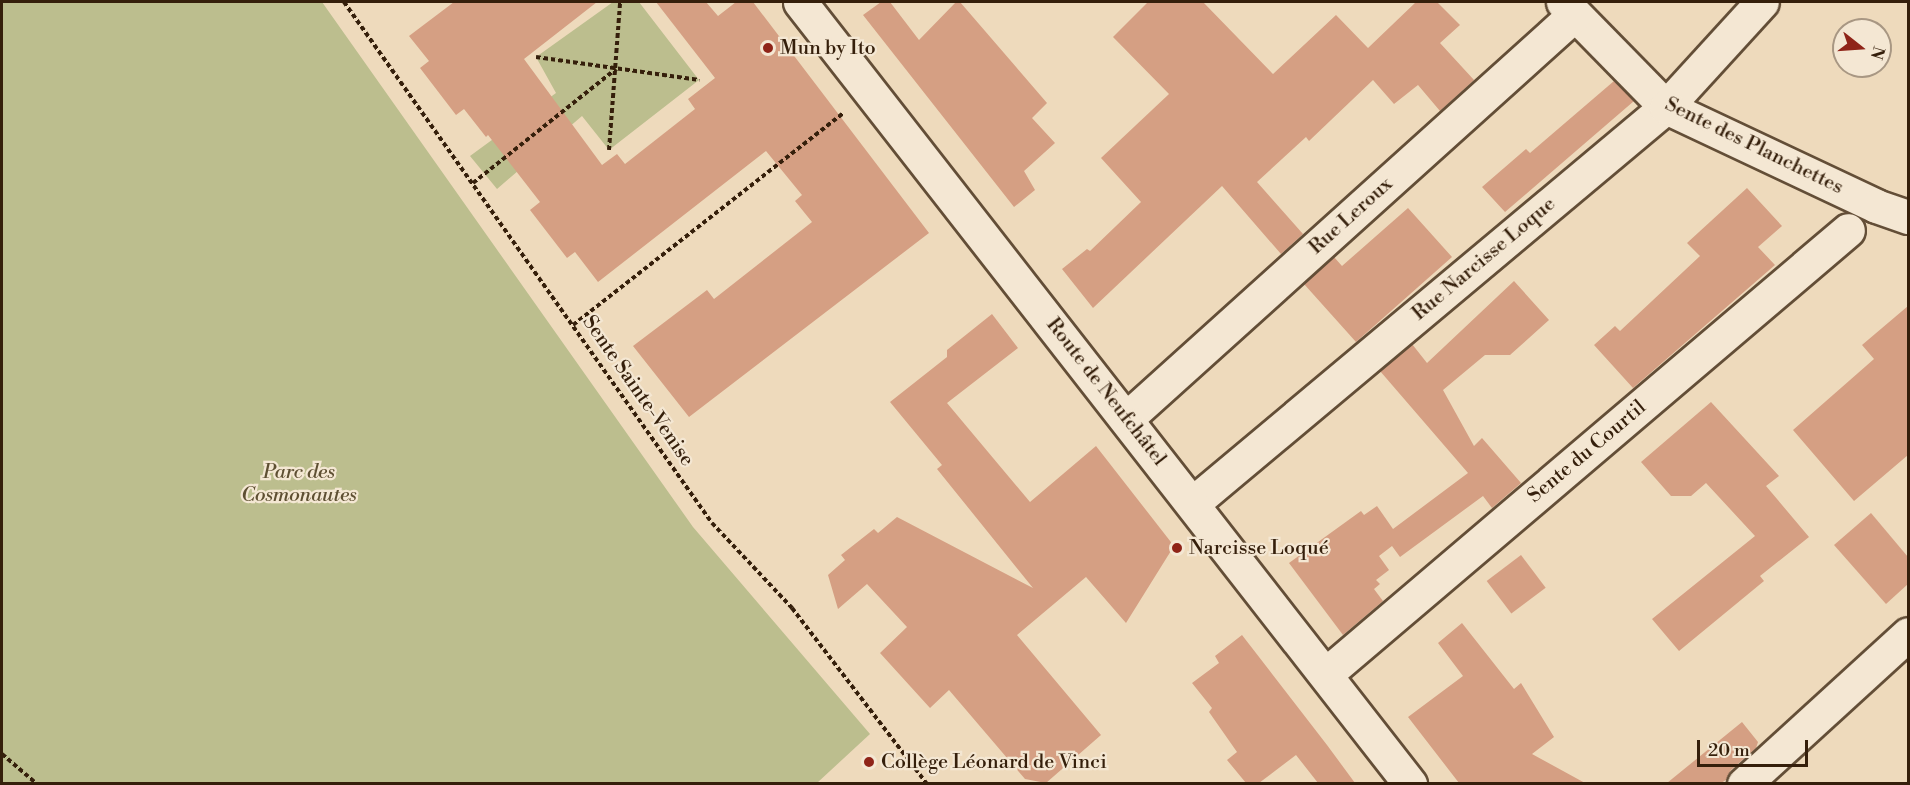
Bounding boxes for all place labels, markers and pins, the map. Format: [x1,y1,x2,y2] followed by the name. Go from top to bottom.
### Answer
[780,36,876,60] place label: Mun by Ito
[761,41,775,55] marker: Mun by Ito
[1189,536,1329,560] place label: Narcisse Loqué
[1170,541,1184,555] marker: Narcisse Loqué
[881,750,1107,774] place label: Collège Léonard de Vinci
[862,755,876,769] marker: Collège Léonard de Vinci

